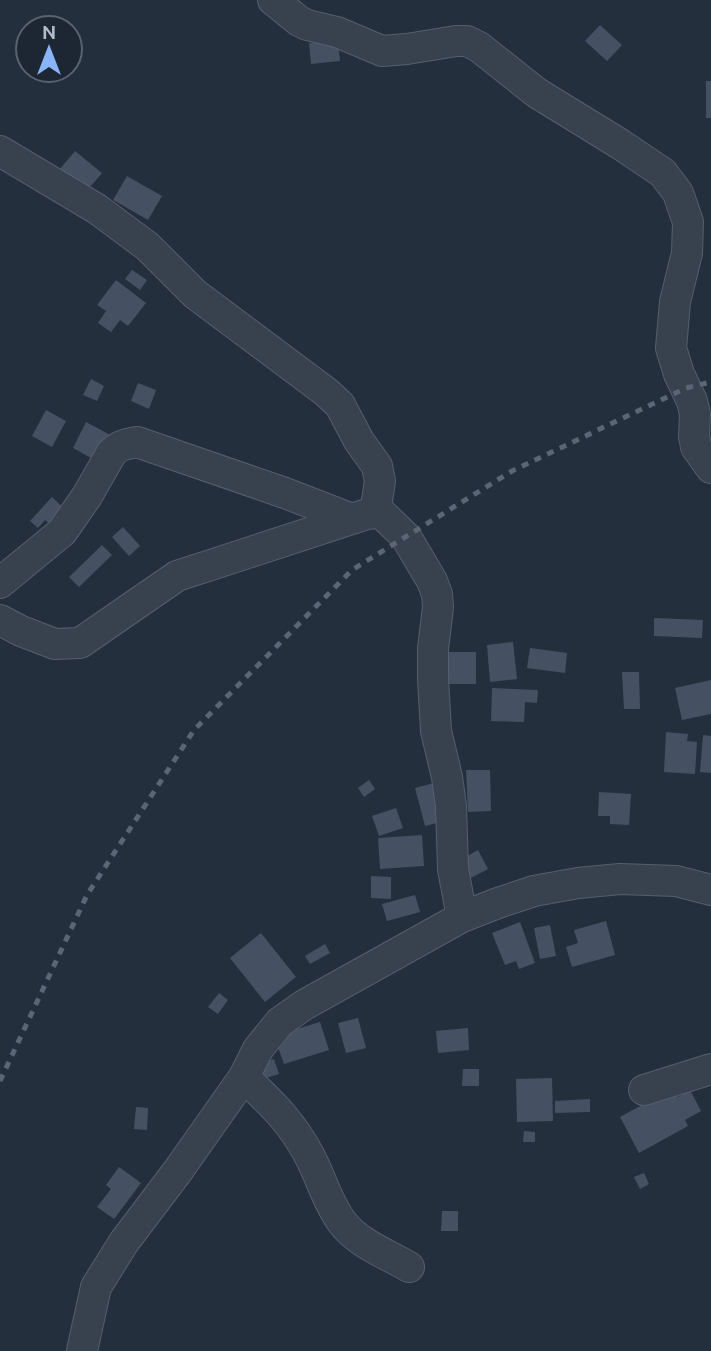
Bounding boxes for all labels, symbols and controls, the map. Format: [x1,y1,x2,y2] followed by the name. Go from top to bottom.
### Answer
[14,14,84,84] north arrow
[42,21,56,43] text: N

